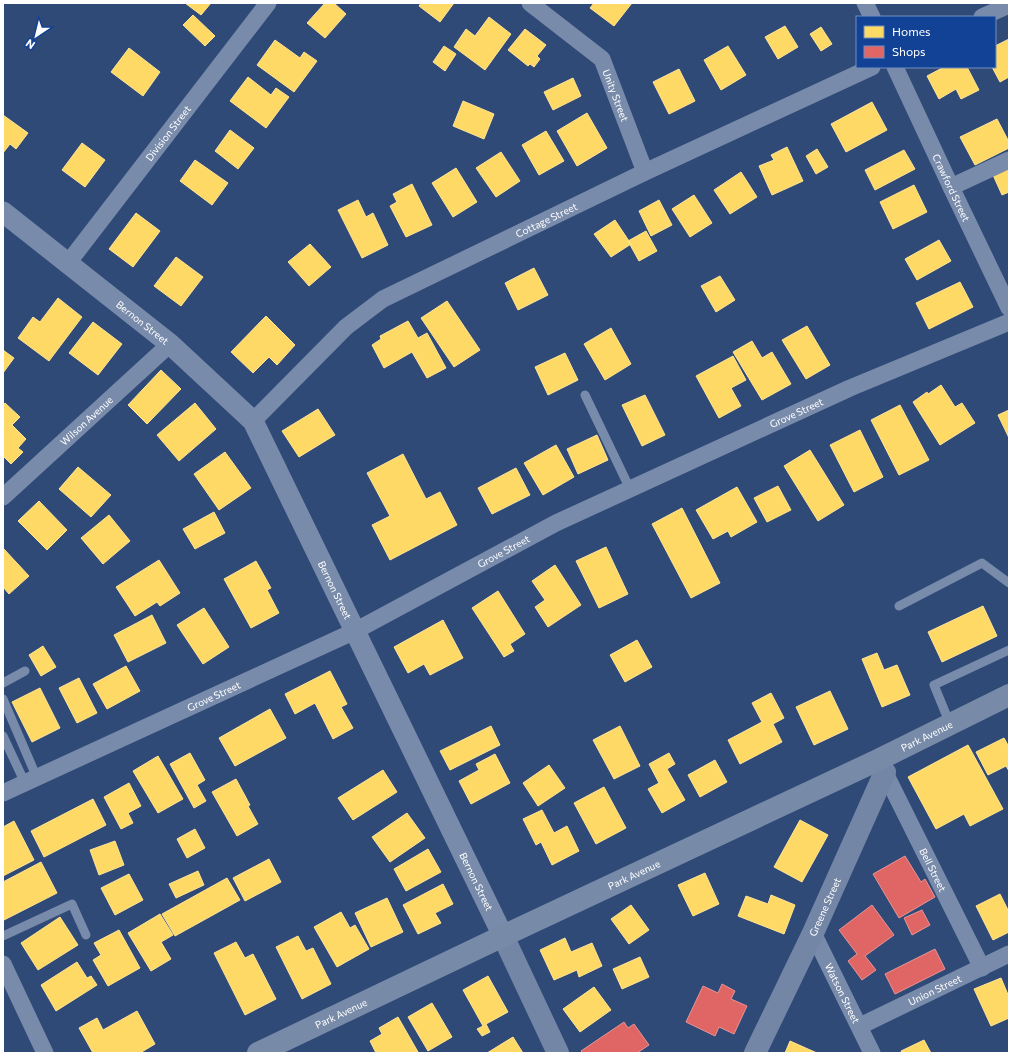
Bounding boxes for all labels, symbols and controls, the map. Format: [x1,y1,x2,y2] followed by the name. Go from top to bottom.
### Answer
[16,16,56,56] north arrow
[856,16,996,68] legend
[892,24,930,38] text: Homes
[23,37,37,52] text: N
[892,44,926,58] text: Shops
[600,67,631,123] street label: Unity Street
[143,103,193,163] street label: Division Street
[930,152,973,223] street label: Crawford Street
[513,200,579,240] street label: Cottage Street
[114,298,171,347] street label: Bernon Street
[58,394,115,448] street label: Wilson Avenue
[768,395,825,430] street label: Grove Street
[475,532,532,570] street label: Grove Street
[316,559,354,621] street label: Bernon Street
[185,679,242,713] street label: Grove Street
[899,718,954,754] street label: Park Avenue
[917,846,949,893] street label: Bell Street
[457,850,496,913] street label: Bernon Street
[606,857,662,892] street label: Park Avenue
[806,876,843,938] street label: Greene Street
[823,961,862,1025] street label: Watson Street
[906,972,963,1008] street label: Union Street
[313,996,369,1031] street label: Park Avenue

